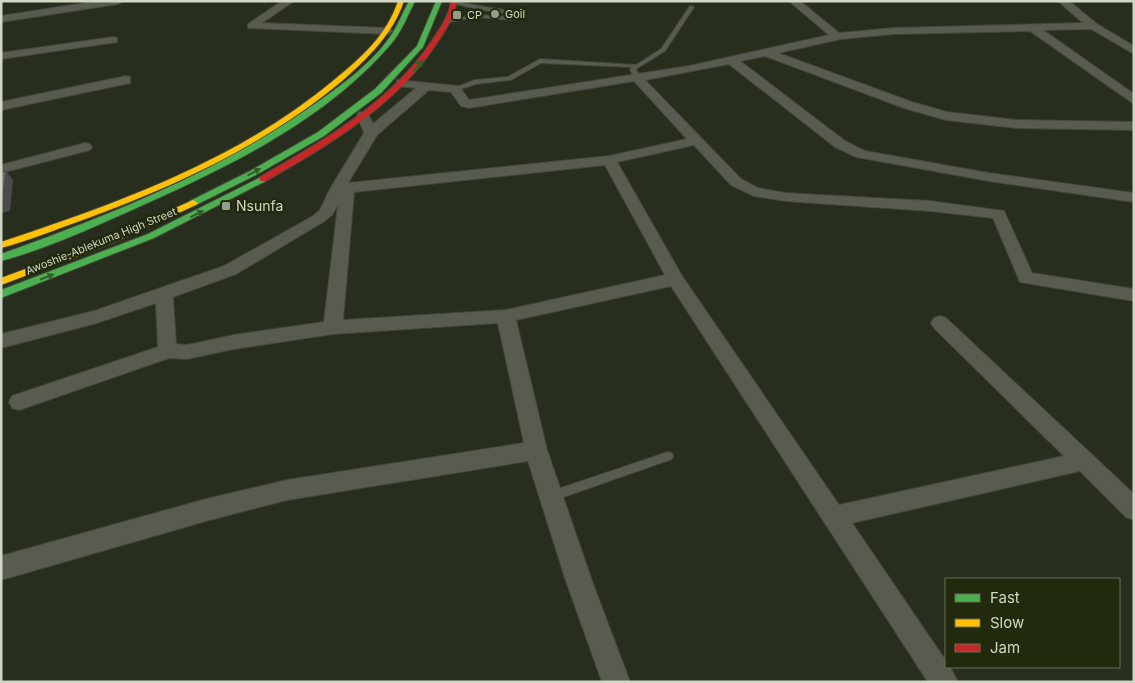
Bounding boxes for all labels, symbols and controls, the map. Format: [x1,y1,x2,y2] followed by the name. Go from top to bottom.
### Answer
[505,7,525,21] place label: Goil
[467,8,482,22] place label: CP
[489,8,501,20] marker: Goil
[451,9,463,21] marker: CP
[412,61,424,73] one-way arrow
[248,168,261,177] one-way arrow
[236,197,283,214] place label: Nsunfa
[220,200,232,212] marker: Nsunfa
[24,204,179,278] street label: Awoshie-Ablekuma High Street
[190,210,204,218] one-way arrow
[40,273,55,281] one-way arrow
[945,578,1120,668] legend
[990,588,1020,607] text: Fast
[990,613,1024,632] text: Slow
[990,638,1020,657] text: Jam

